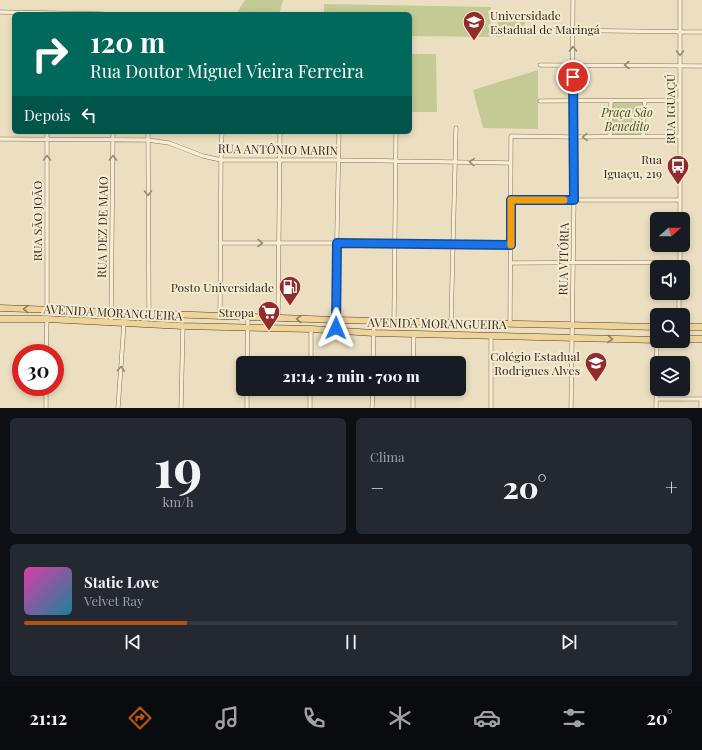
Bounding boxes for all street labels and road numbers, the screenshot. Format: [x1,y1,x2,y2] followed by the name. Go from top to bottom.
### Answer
[662,74,678,144] street label: RUA IGUAÇÚ
[218,140,339,158] street label: RUA ANTÔNIO MARIN
[93,176,111,278] street label: RUA DEZ DE MAIO
[29,181,45,261] street label: RUA SÃO JOÃO
[554,222,572,296] street label: RUA VITÓRIA
[42,300,183,324] street label: AVENIDA MORANGUEIRA
[366,314,507,332] street label: AVENIDA MORANGUEIRA

